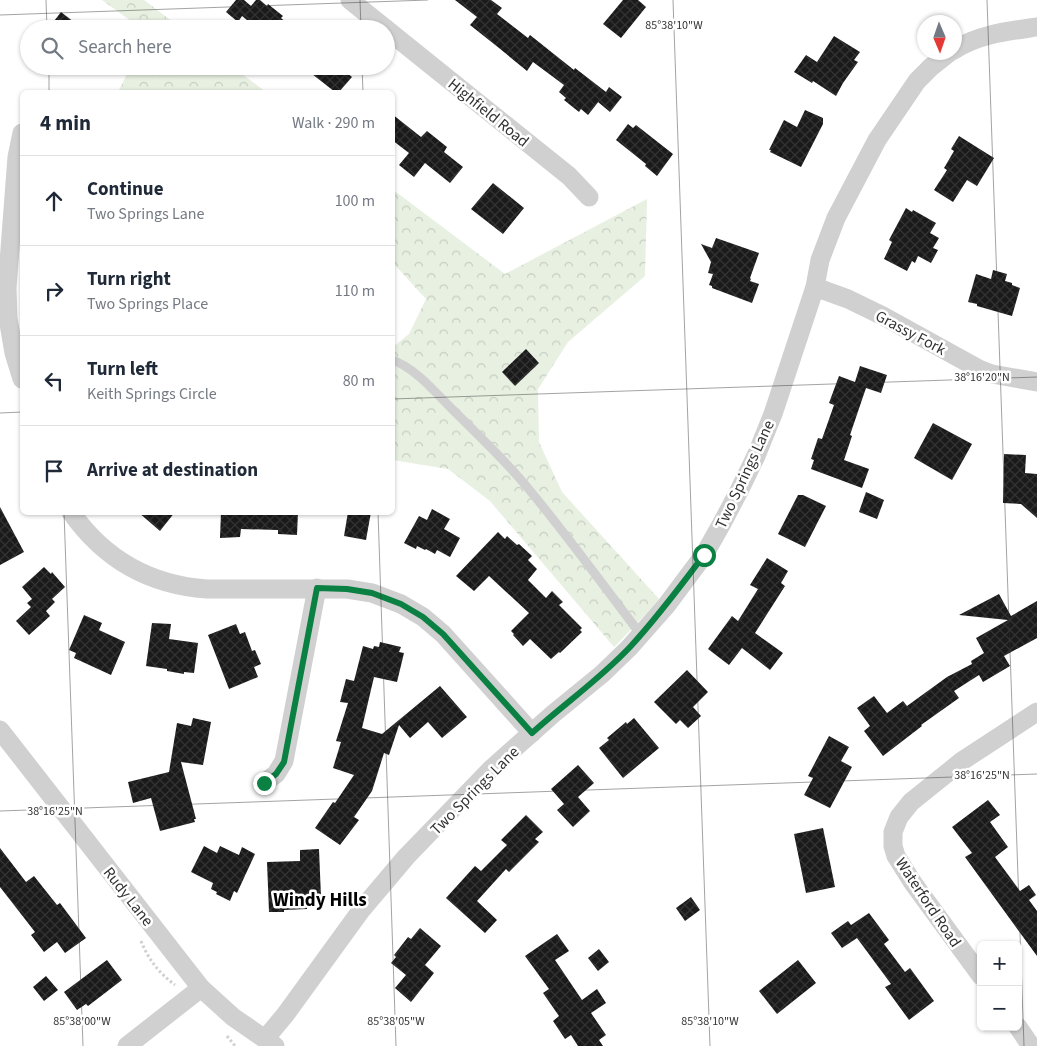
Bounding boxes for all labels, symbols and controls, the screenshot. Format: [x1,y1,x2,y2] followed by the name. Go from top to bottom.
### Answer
[917,15,962,60] north arrow
[645,17,703,34] text: 85°38'10"W
[20,20,395,75] search box
[38,34,66,62] icon: search
[78,34,172,61] text: Search here
[443,73,533,152] street label: Highfield Road
[40,108,91,138] text: 4 min
[292,112,375,134] text: Walk · 290 m
[87,176,164,203] text: Continue
[40,187,68,215] icon: ahead
[335,190,375,212] text: 100 m
[87,203,205,225] text: Two Springs Lane
[87,266,171,293] text: Turn right
[40,277,68,305] icon: right
[335,280,375,302] text: 110 m
[87,293,208,315] text: Two Springs Place
[871,305,950,361] street label: Grassy Fork
[87,356,158,383] text: Turn left
[40,367,68,395] icon: left
[954,369,1010,386] text: 38°16'20"N
[343,370,375,392] text: 80 m
[87,383,217,405] text: Keith Springs Circle
[710,416,780,532] street label: Two Springs Lane
[40,457,68,485] icon: arrive
[87,457,258,484] text: Arrive at destination
[693,544,716,567] route start
[425,741,524,840] street label: Two Springs Lane
[954,767,1010,784] text: 38°16'25"N
[253,772,276,795] route end
[27,803,83,820] text: 38°16'25"N
[890,853,966,952] street label: Waterford Road
[98,862,158,931] street label: Rudy Lane
[273,887,367,914] district label: Windy Hills
[977,941,1022,1031] map controls
[977,941,1022,986] button: +
[977,986,1022,1031] button: −
[53,1013,111,1030] text: 85°38'00"W
[367,1013,425,1030] text: 85°38'05"W
[681,1013,739,1030] text: 85°38'10"W

